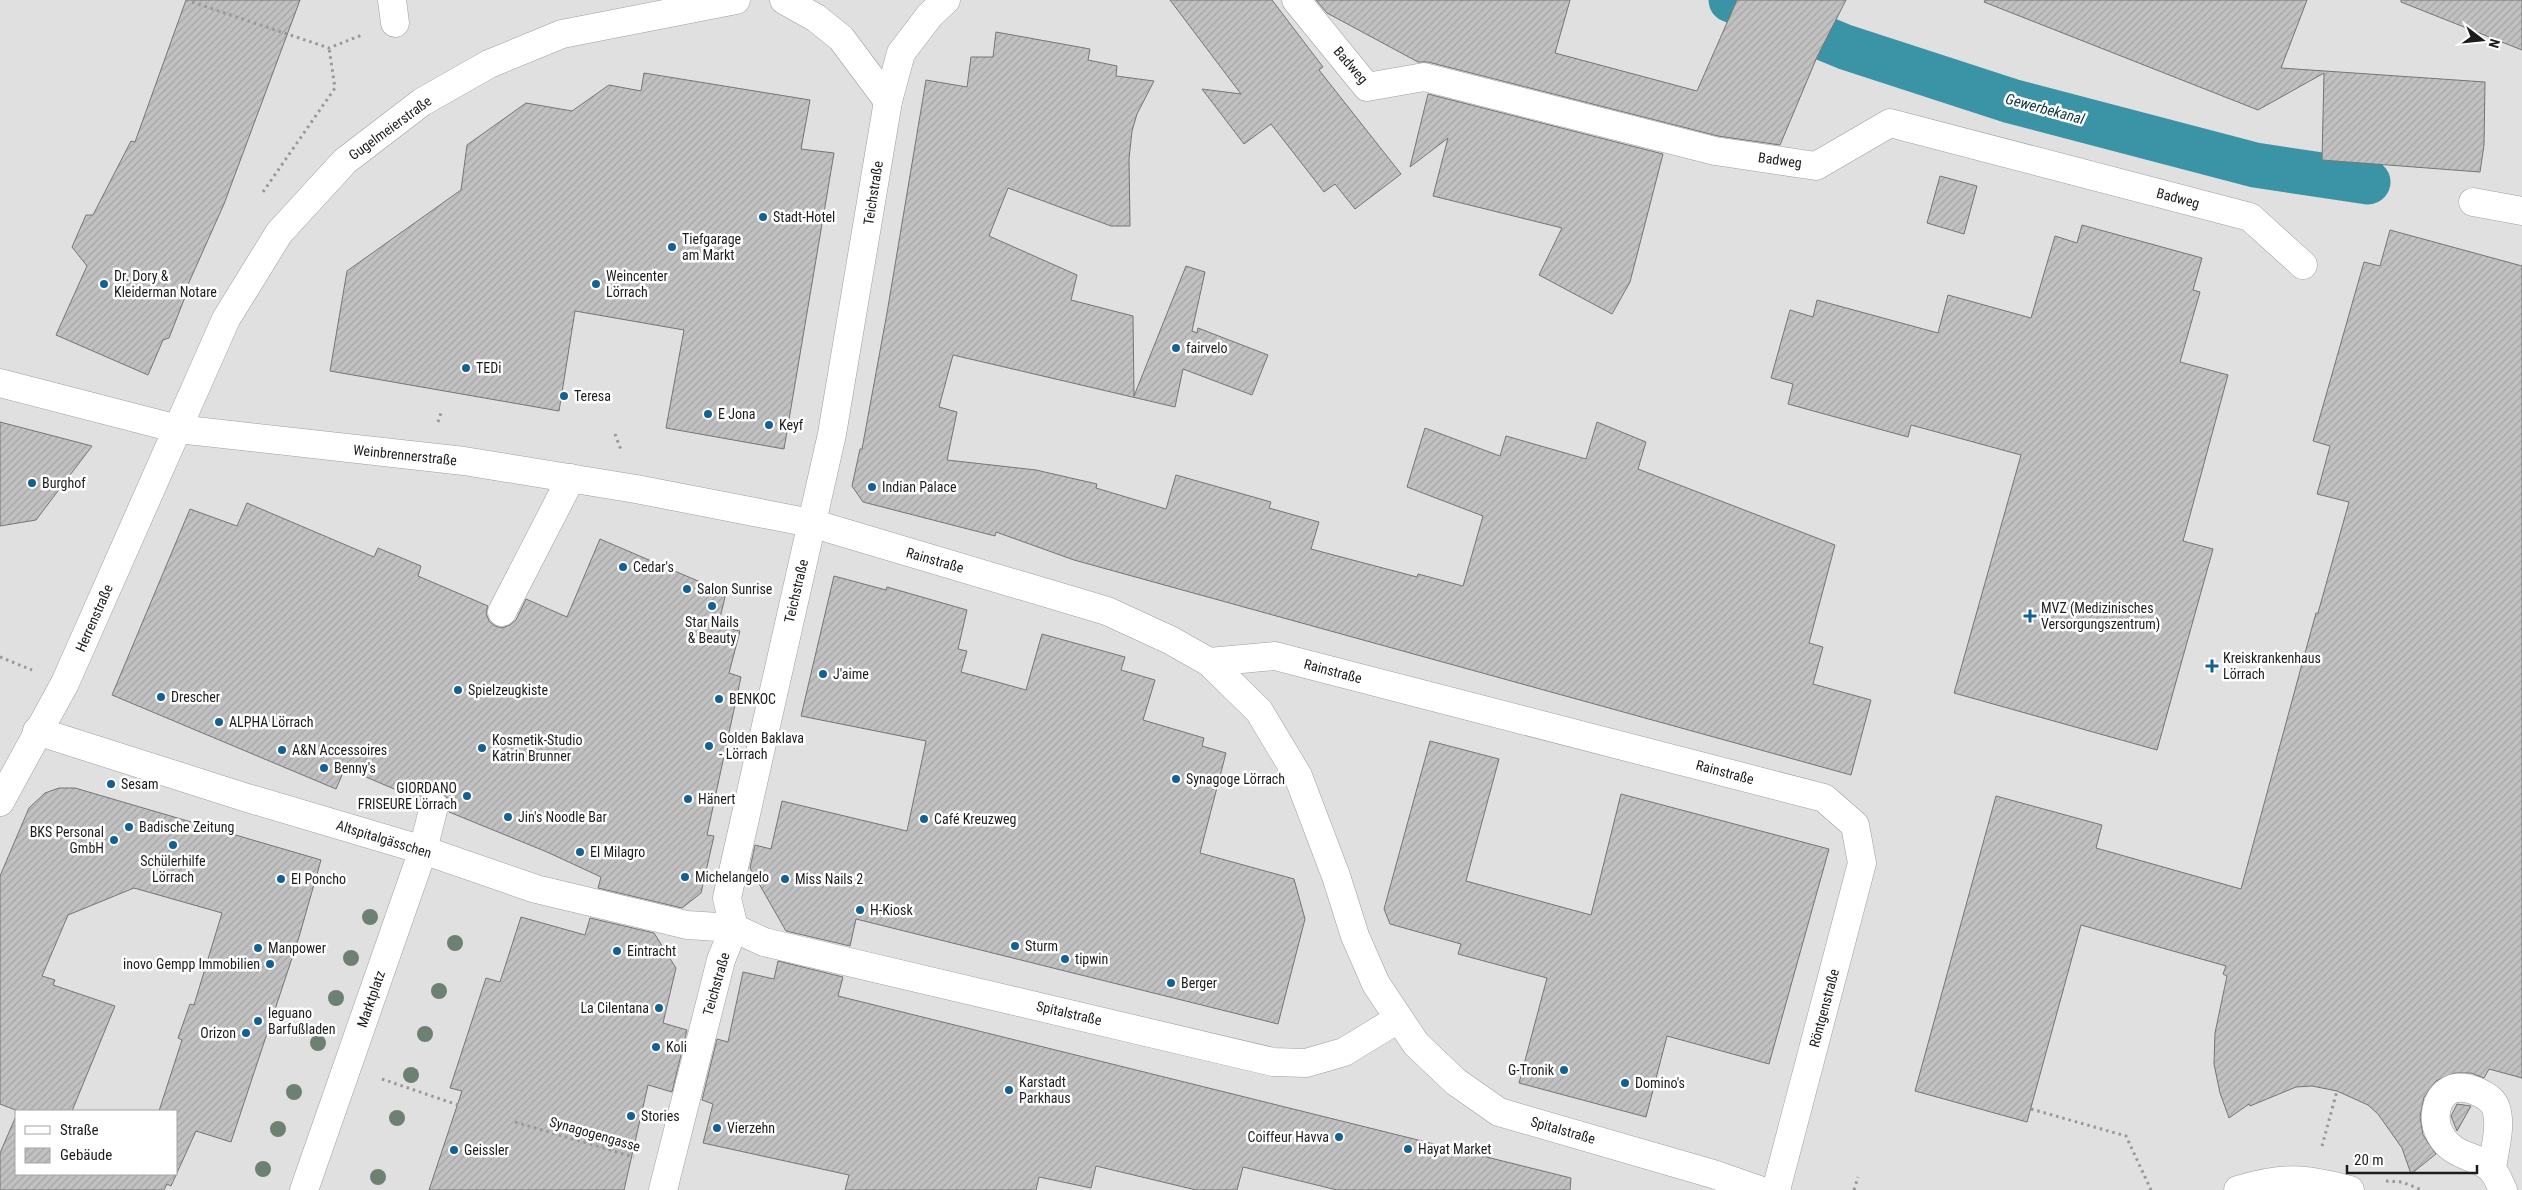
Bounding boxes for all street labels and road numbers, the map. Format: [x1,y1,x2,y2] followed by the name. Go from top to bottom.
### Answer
[1331,43,1371,87] street label: Badweg
[346,92,435,163] street label: Gugelmeierstraße
[1757,149,1803,171] street label: Badweg
[860,159,886,226] street label: Teichstraße
[2155,185,2201,211] street label: Badweg
[352,442,458,468] street label: Weinbrennerstraße
[904,544,966,576] street label: Rainstraße
[781,557,811,624] street label: Teichstraße
[72,581,116,654] street label: Herrenstraße
[1302,656,1364,687] street label: Rainstraße
[1694,757,1756,788] street label: Rainstraße
[334,817,434,861] street label: Altspitalgässchen
[699,950,733,1017] street label: Teichstraße
[1806,967,1842,1049] street label: Röntgenstraße
[354,968,388,1030] street label: Marktplatz
[1035,998,1104,1028] street label: Spitalstraße
[548,1113,643,1155] street label: Synagogengasse
[1529,1113,1598,1147] street label: Spitalstraße

